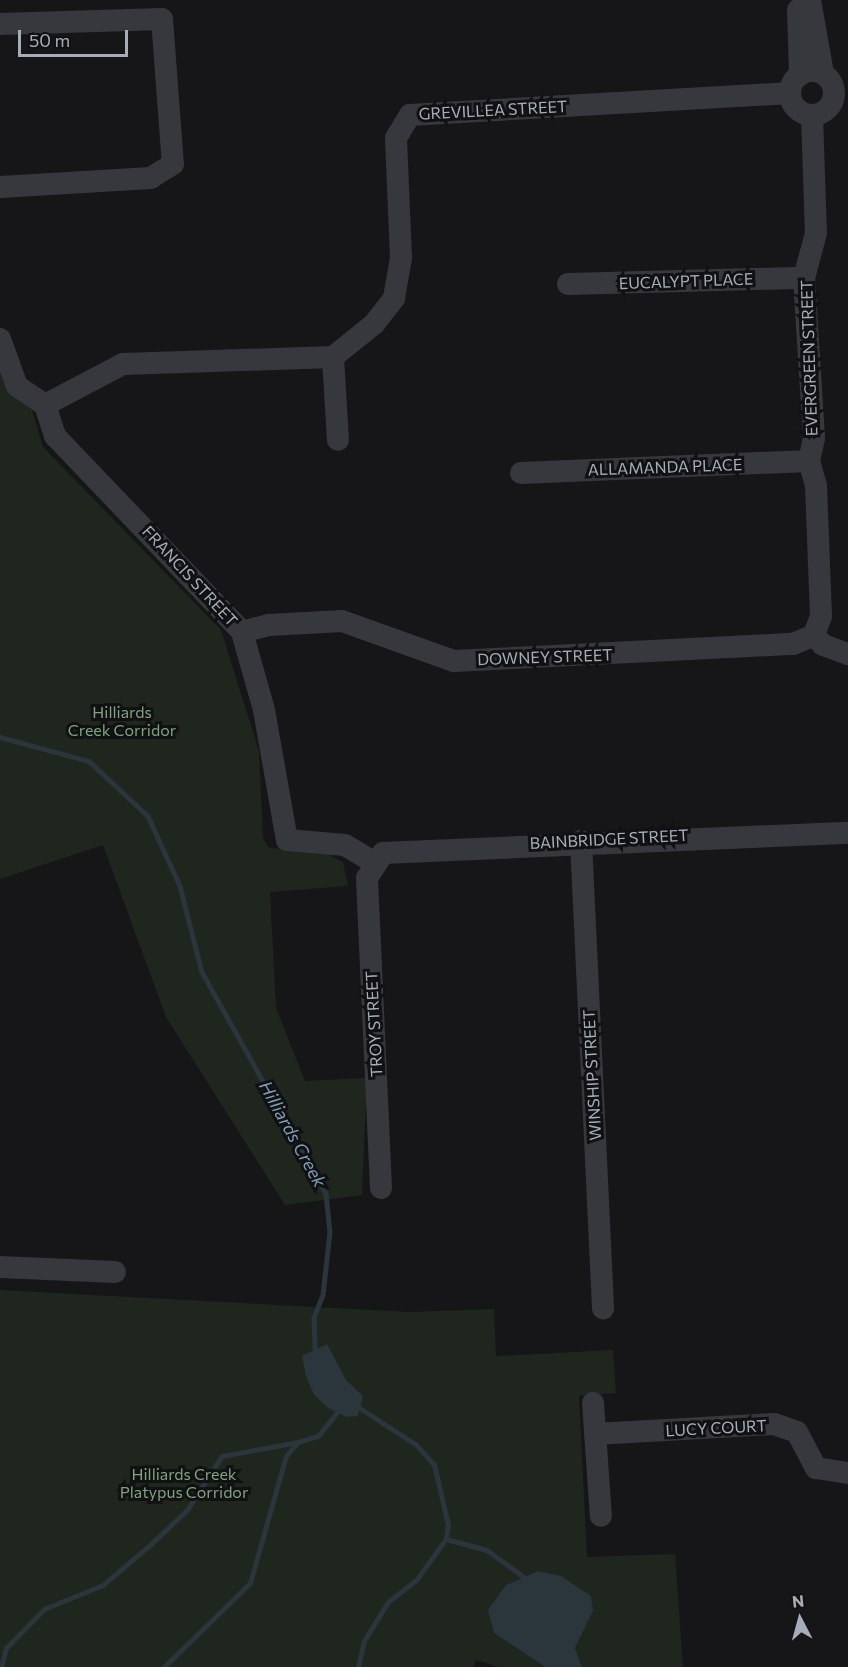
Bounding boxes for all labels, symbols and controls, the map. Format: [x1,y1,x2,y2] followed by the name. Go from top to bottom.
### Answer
[21,18,130,56] scale bar
[29,29,70,51] text: 50 m
[418,97,568,123] street label: GREVILLEA STREET
[618,269,754,293] street label: EUCALYPT PLACE
[797,280,821,436] street label: EVERGREEN STREET
[587,455,743,479] street label: ALLAMANDA PLACE
[139,522,241,630] street label: FRANCIS STREET
[477,645,613,669] street label: DOWNEY STREET
[68,702,176,740] park label: Hilliards Creek Corridor
[529,825,689,853] street label: BAINBRIDGE STREET
[362,971,386,1077] street label: TROY STREET
[579,1009,605,1141] street label: WINSHIP STREET
[255,1077,331,1191] water label: Hilliards Creek
[665,1416,767,1440] street label: LUCY COURT
[120,1464,248,1502] park label: Hilliards Creek Platypus Corridor
[770,1589,830,1649] north arrow
[791,1591,805,1611] text: N

